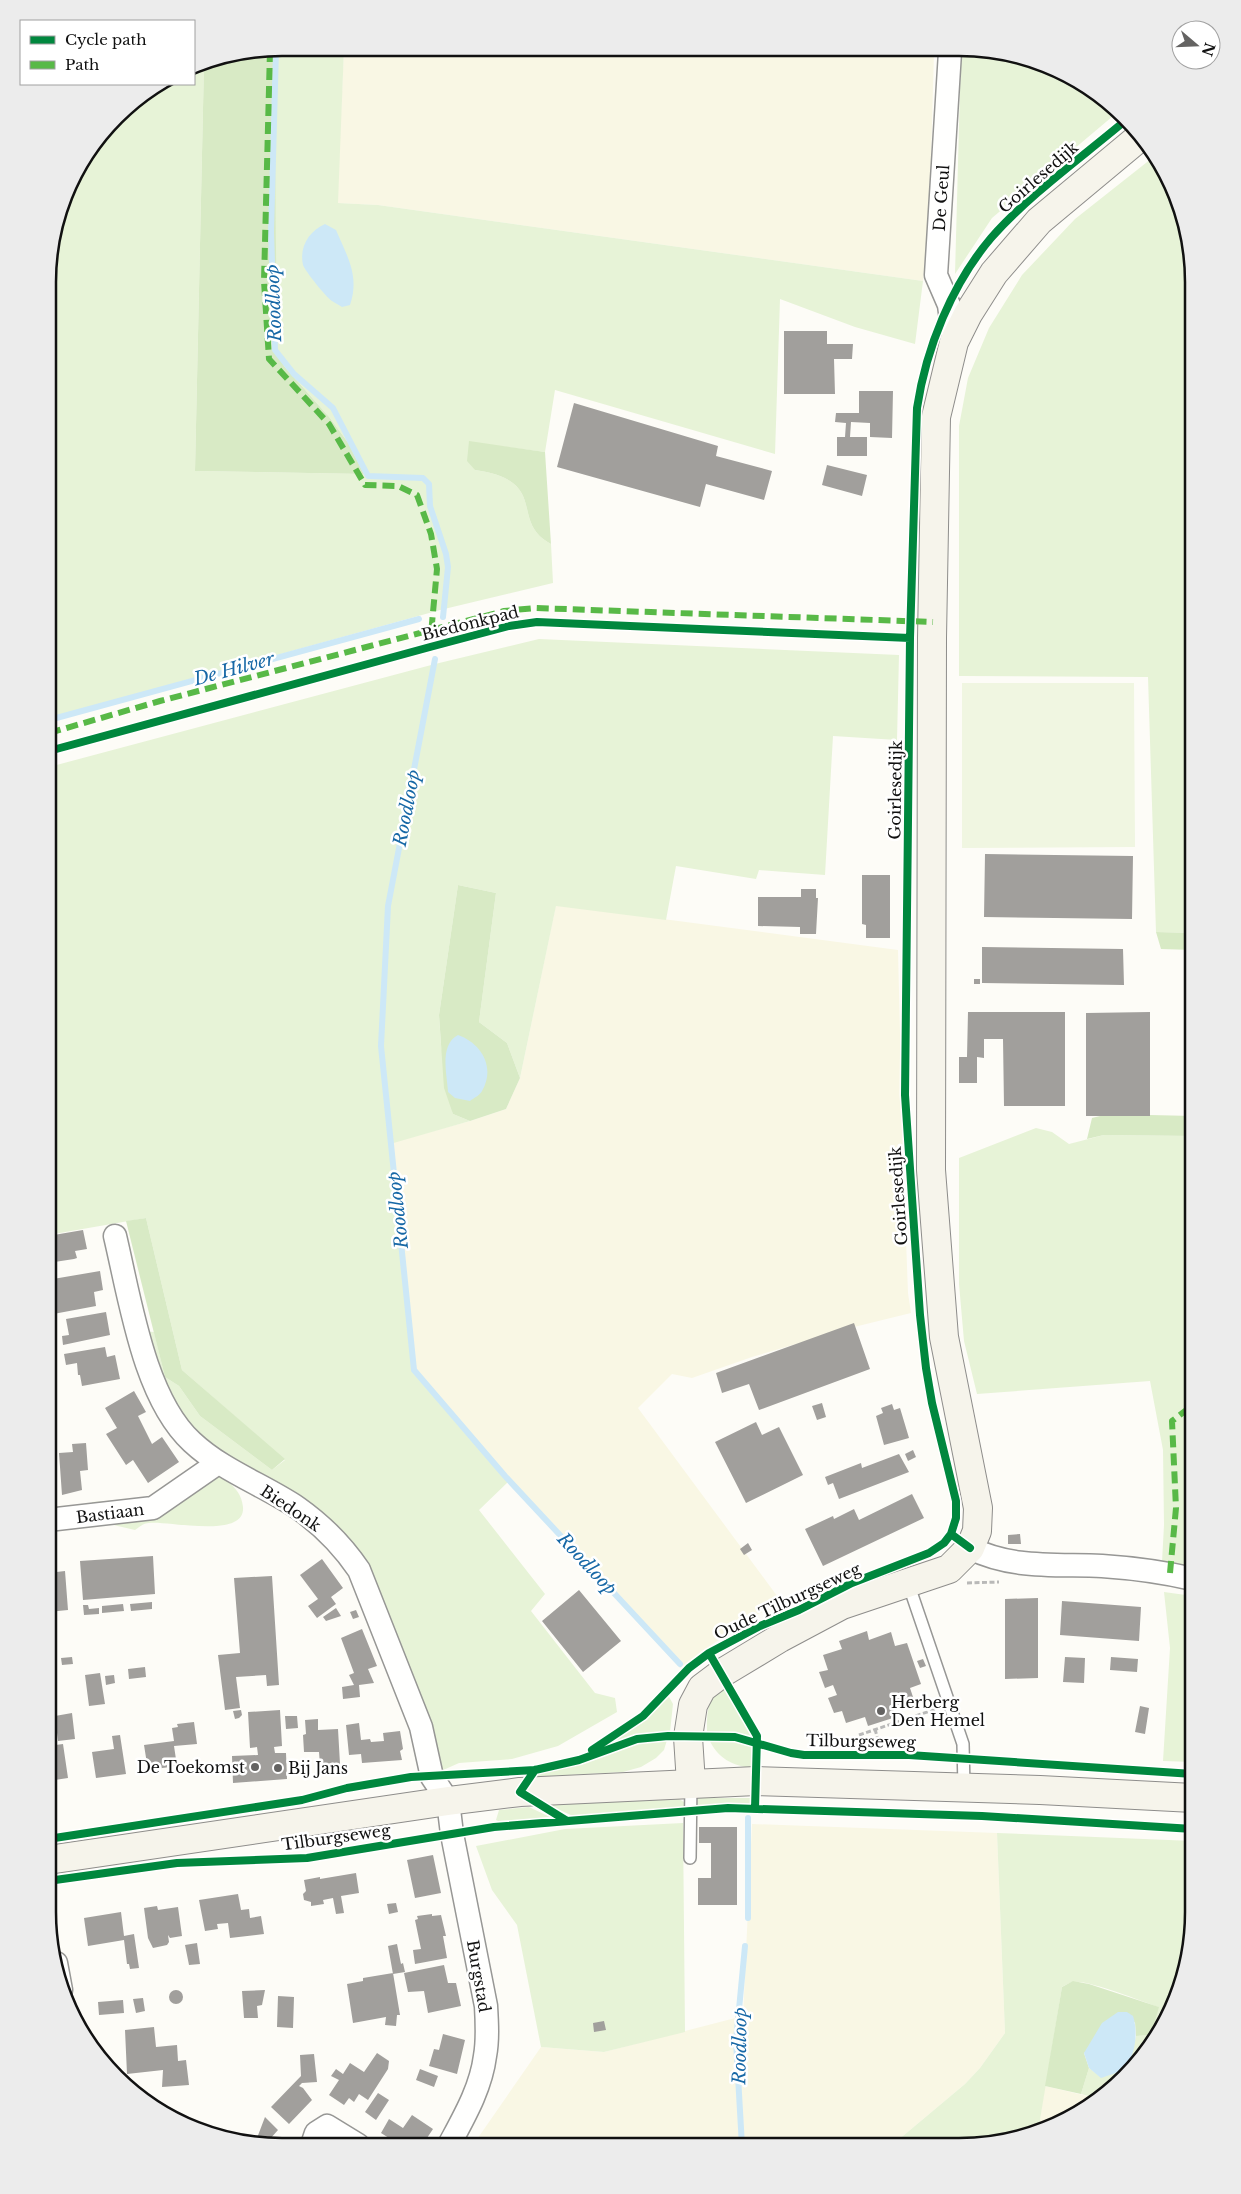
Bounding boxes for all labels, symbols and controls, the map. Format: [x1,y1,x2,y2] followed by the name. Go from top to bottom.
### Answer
[20,20,195,85] legend
[1171,20,1221,70] north arrow
[65,30,147,49] text: Cycle path
[1198,40,1219,58] text: N
[65,55,99,74] text: Path
[994,137,1082,217] street label: Goirlesedijk
[929,164,953,232] street label: De Geul
[262,264,286,343] water label: Roodloop
[419,601,521,645] street label: Biedonkpad
[190,648,277,691] water label: De Hilver
[884,740,906,840] street label: Goirlesedijk
[389,768,425,849] water label: Roodloop
[885,1146,911,1246] street label: Goirlesedijk
[383,1170,413,1251] water label: Roodloop
[257,1480,325,1536] street label: Biedonk
[75,1499,145,1527] street label: Bastiaan
[552,1527,621,1600] water label: Roodloop
[710,1558,864,1644] street label: Oude Tilburgseweg
[891,1692,985,1730] place label: Herberg Den Hemel
[875,1705,887,1717] marker: Herberg Den Hemel
[806,1730,916,1752] street label: Tilburgseweg
[137,1757,245,1777] place label: De Toekomst
[288,1758,348,1778] place label: Bij Jans
[249,1761,261,1773] marker: De Toekomst
[272,1762,284,1774] marker: Bij Jans
[280,1819,392,1855] street label: Tilburgseweg
[463,1938,495,2014] street label: Burgstad
[728,2007,752,2086] water label: Roodloop

